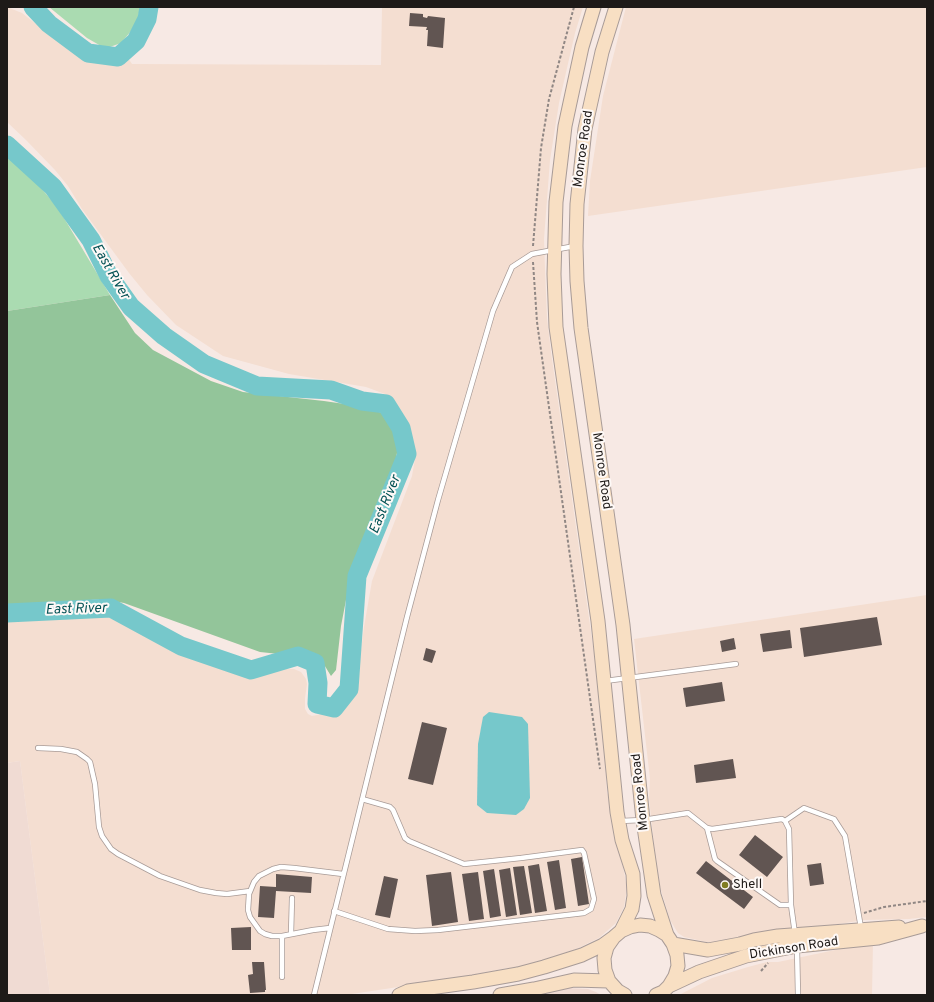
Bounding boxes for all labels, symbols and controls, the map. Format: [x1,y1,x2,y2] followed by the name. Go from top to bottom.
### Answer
[571,110,597,188] street label: Monroe Road
[87,241,133,303] water label: East River
[588,432,614,510] street label: Monroe Road
[367,473,405,537] water label: East River
[45,601,107,619] water label: East River
[629,753,653,831] street label: Monroe Road
[733,877,762,893] place label: Shell
[720,880,730,890] marker: Shell
[748,934,840,964] street label: Dickinson Road

